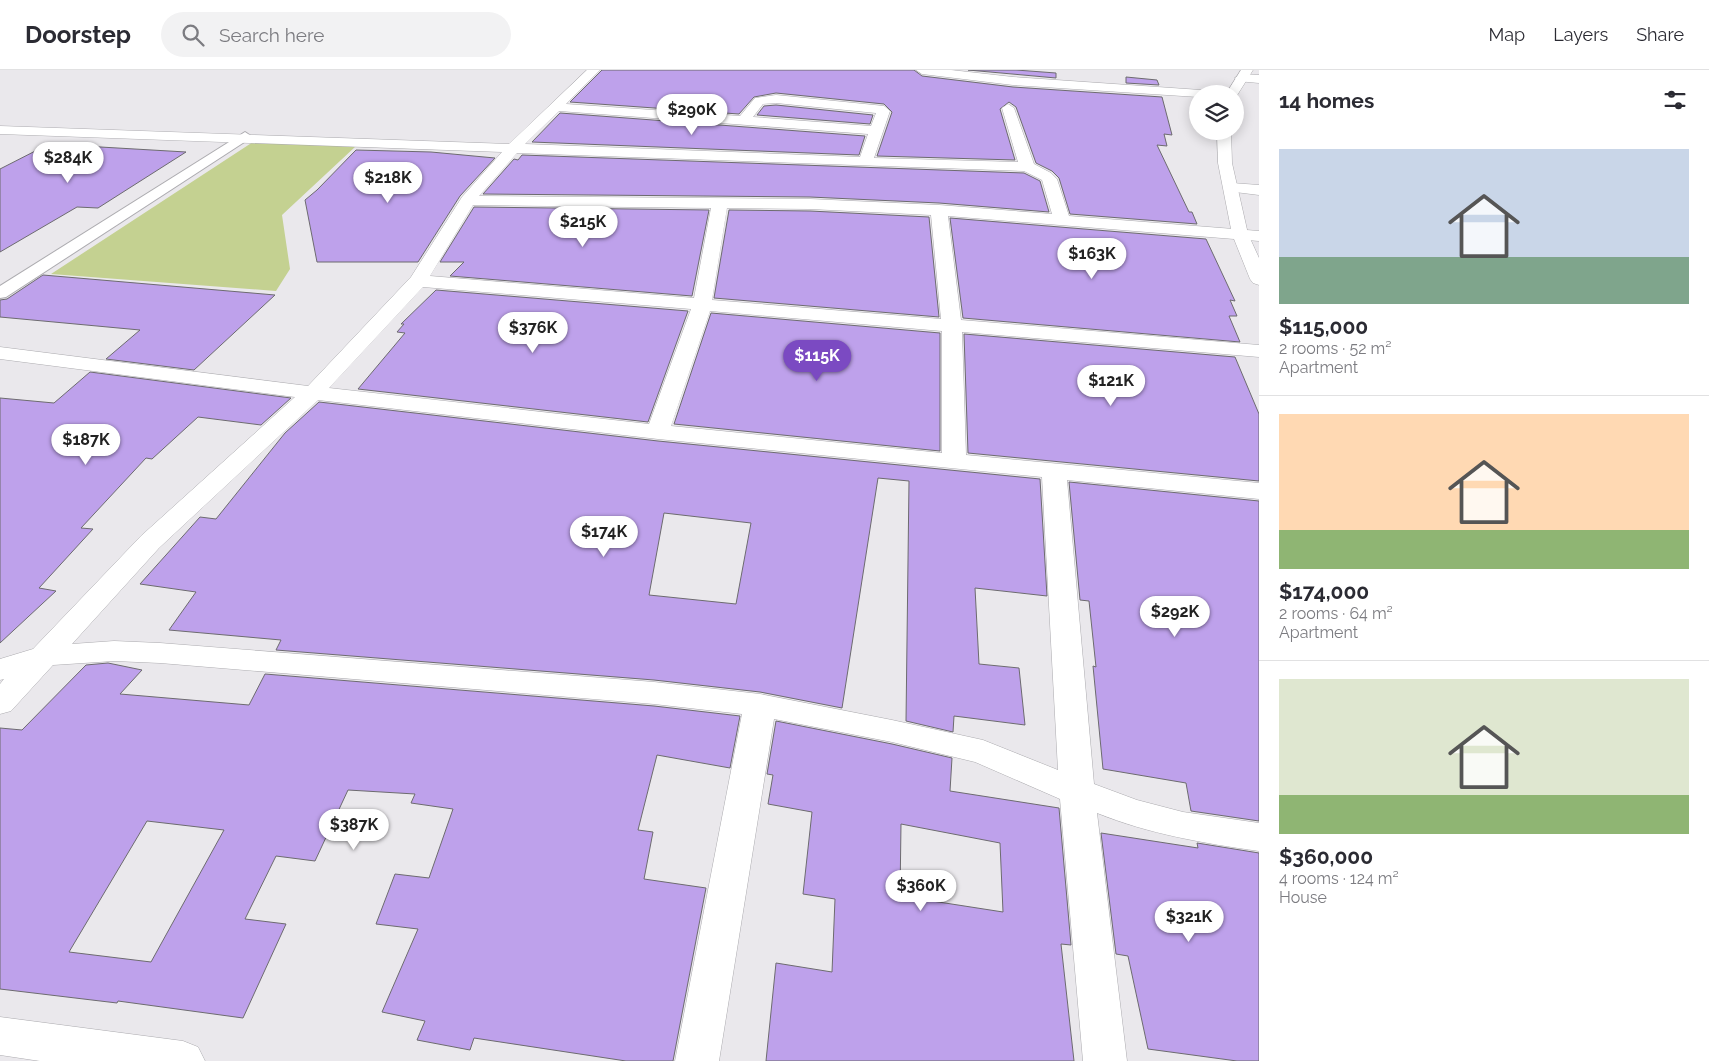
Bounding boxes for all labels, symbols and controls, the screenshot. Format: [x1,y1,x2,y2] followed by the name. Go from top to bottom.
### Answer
[161,12,511,57] search box
[25,20,131,49] text: Doorstep
[179,21,207,49] icon: search
[219,24,325,46] text: Search here
[1489,24,1525,45] text: Map
[1553,24,1608,45] text: Layers
[1636,24,1684,45] text: Share
[1189,85,1244,140] map controls
[1189,85,1244,140] button: layers
[1661,86,1689,114] icon: filters
[1279,88,1374,113] text: 14 homes
[657,93,727,136] pin: $290K
[667,100,717,119] text: $290K
[33,142,103,184] pin: $284K
[44,148,92,167] text: $284K
[353,162,423,204] pin: $218K
[364,168,412,187] text: $218K
[1439,181,1529,271] icon: home
[548,206,618,248] pin: $215K
[560,212,606,231] text: $215K
[1057,238,1127,280] pin: $163K
[1068,244,1116,263] text: $163K
[498,312,568,354] pin: $376K
[1279,314,1368,339] text: $115,000
[509,318,557,337] text: $376K
[1279,339,1391,358] text: 2 rooms · 52 m²
[782,340,852,382] pin: $115K
[794,346,840,365] text: $115K
[1279,358,1358,377] text: Apartment
[1076,364,1146,407] pin: $121K
[1088,371,1134,390] text: $121K
[51,424,121,466] pin: $187K
[62,430,110,449] text: $187K
[1439,447,1529,537] icon: home
[569,516,639,558] pin: $174K
[581,522,627,541] text: $174K
[1279,579,1369,604] text: $174,000
[1140,596,1210,638] pin: $292K
[1151,602,1199,621] text: $292K
[1279,604,1393,623] text: 2 rooms · 64 m²
[1279,623,1358,642] text: Apartment
[1439,712,1529,802] icon: home
[319,808,389,851] pin: $387K
[330,815,378,834] text: $387K
[1279,844,1373,869] text: $360,000
[1279,869,1399,888] text: 4 rooms · 124 m²
[886,870,956,912] pin: $360K
[896,876,946,895] text: $360K
[1279,888,1327,907] text: House
[1154,900,1224,943] pin: $321K
[1166,907,1212,926] text: $321K

